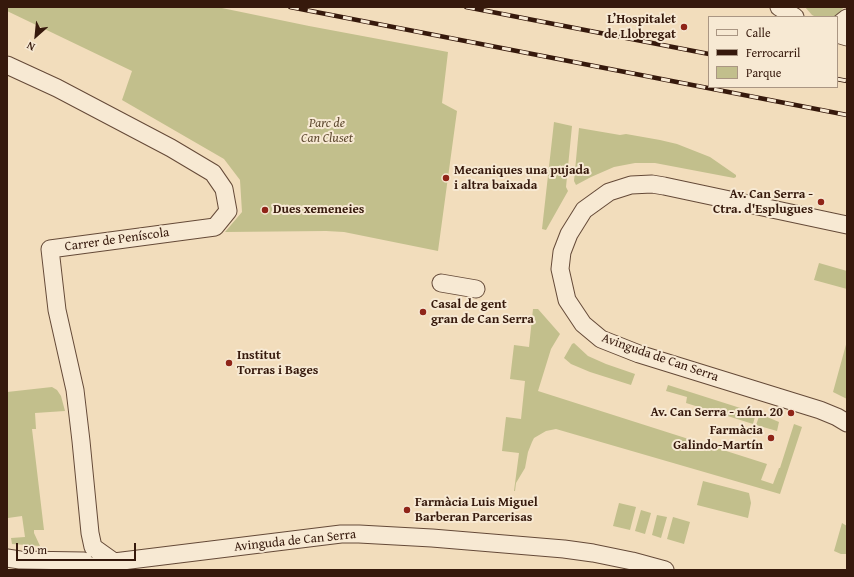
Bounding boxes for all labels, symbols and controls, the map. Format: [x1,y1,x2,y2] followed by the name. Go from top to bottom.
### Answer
[604,12,676,43] place label: L’Hospitalet de Llobregat
[16,16,56,56] north arrow
[708,16,838,88] legend
[679,22,689,32] marker: L’Hospitalet de Llobregat
[746,24,771,41] text: Calle
[24,38,37,55] text: N
[746,44,800,61] text: Ferrocarril
[746,64,781,81] text: Parque
[301,116,353,147] park label: Parc de Can Cluset
[454,163,590,194] place label: Mecaniques una pujada i altra baixada
[441,173,451,183] marker: Mecaniques una pujada i altra baixada
[713,187,813,218] place label: Av. Can Serra - Ctra. d'Esplugues
[816,197,826,207] marker: Av. Can Serra - Ctra. d'Esplugues
[273,202,364,218] place label: Dues xemeneies
[260,205,270,215] marker: Dues xemeneies
[64,225,170,255] street label: Carrer de Peníscola
[431,297,534,328] place label: Casal de gent gran de Can Serra
[418,307,428,317] marker: Casal de gent gran de Can Serra
[600,331,720,385] street label: Avinguda de Can Serra
[237,348,318,379] place label: Institut Torras i Bages
[224,358,234,368] marker: Institut Torras i Bages
[650,405,783,421] place label: Av. Can Serra - núm. 20
[786,408,796,418] marker: Av. Can Serra - núm. 20
[673,423,763,454] place label: Farmàcia Galindo-Martín
[766,433,776,443] marker: Farmàcia Galindo-Martín
[415,495,538,526] place label: Farmàcia Luis Miguel Barberan Parcerisas
[402,505,412,515] marker: Farmàcia Luis Miguel Barberan Parcerisas
[233,527,357,555] street label: Avinguda de Can Serra
[18,535,138,561] scale bar
[23,541,47,558] text: 50 m

